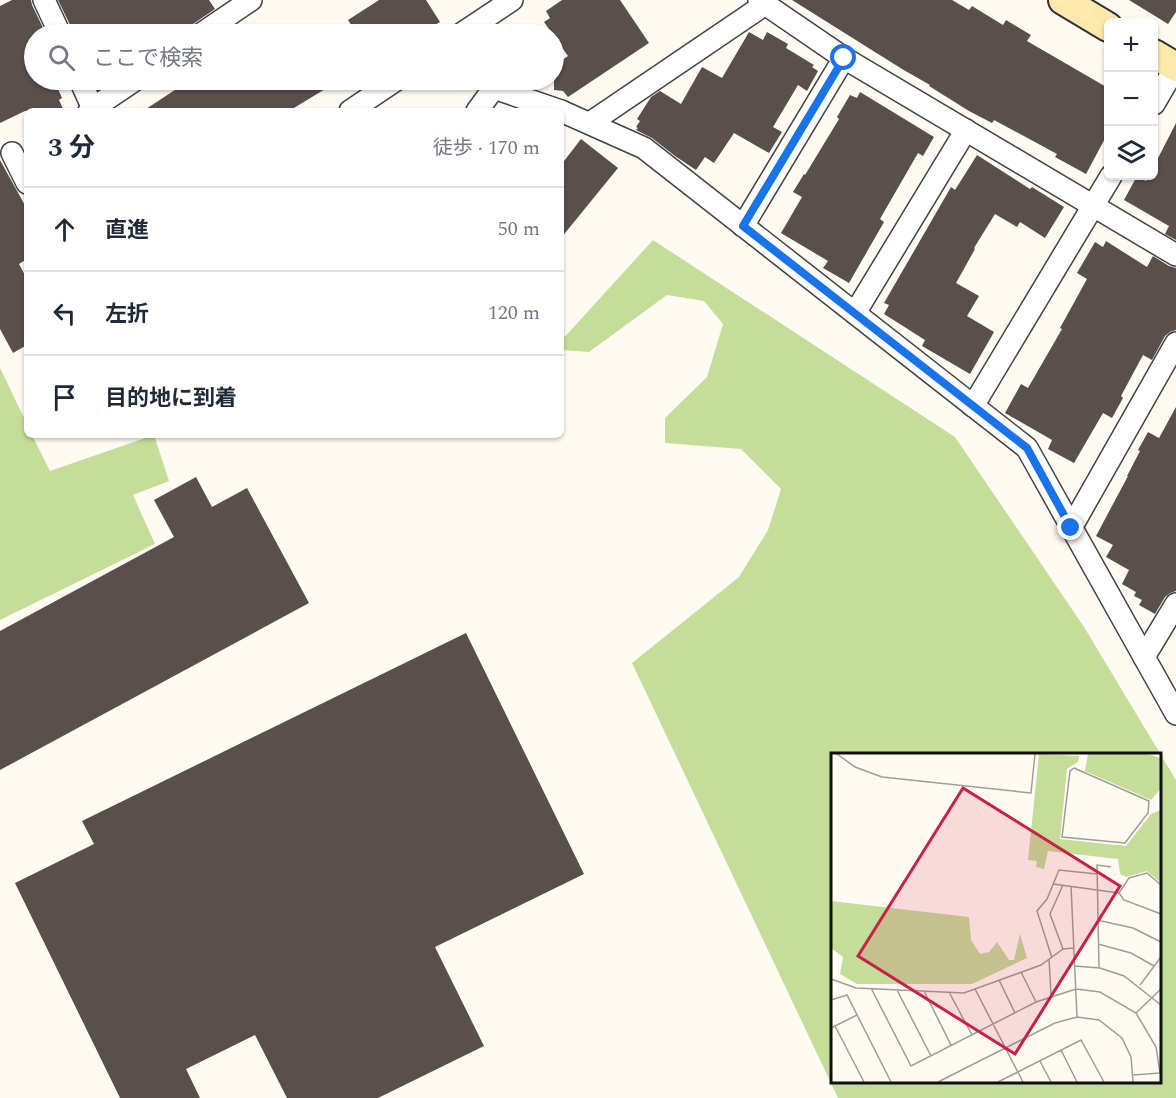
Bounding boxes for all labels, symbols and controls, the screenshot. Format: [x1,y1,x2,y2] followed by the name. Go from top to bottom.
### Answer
[1104,18,1158,180] map controls
[1104,18,1158,72] button: +
[24,24,564,90] search box
[45,41,78,74] icon: search
[93,42,203,75] text: ここで検索
[830,44,856,70] route start
[1104,72,1158,126] button: −
[1104,126,1158,180] button: layers
[48,128,95,168] text: 3 分
[433,133,540,163] text: 徒歩 · 170 m
[48,213,81,246] icon: ahead
[105,214,149,247] text: 直進
[498,214,540,244] text: 50 m
[48,297,81,330] icon: left
[105,298,149,331] text: 左折
[488,298,540,328] text: 120 m
[48,381,81,414] icon: arrive
[105,382,237,415] text: 目的地に到着
[1057,514,1083,540] route end
[831,753,1161,1083] inset map

